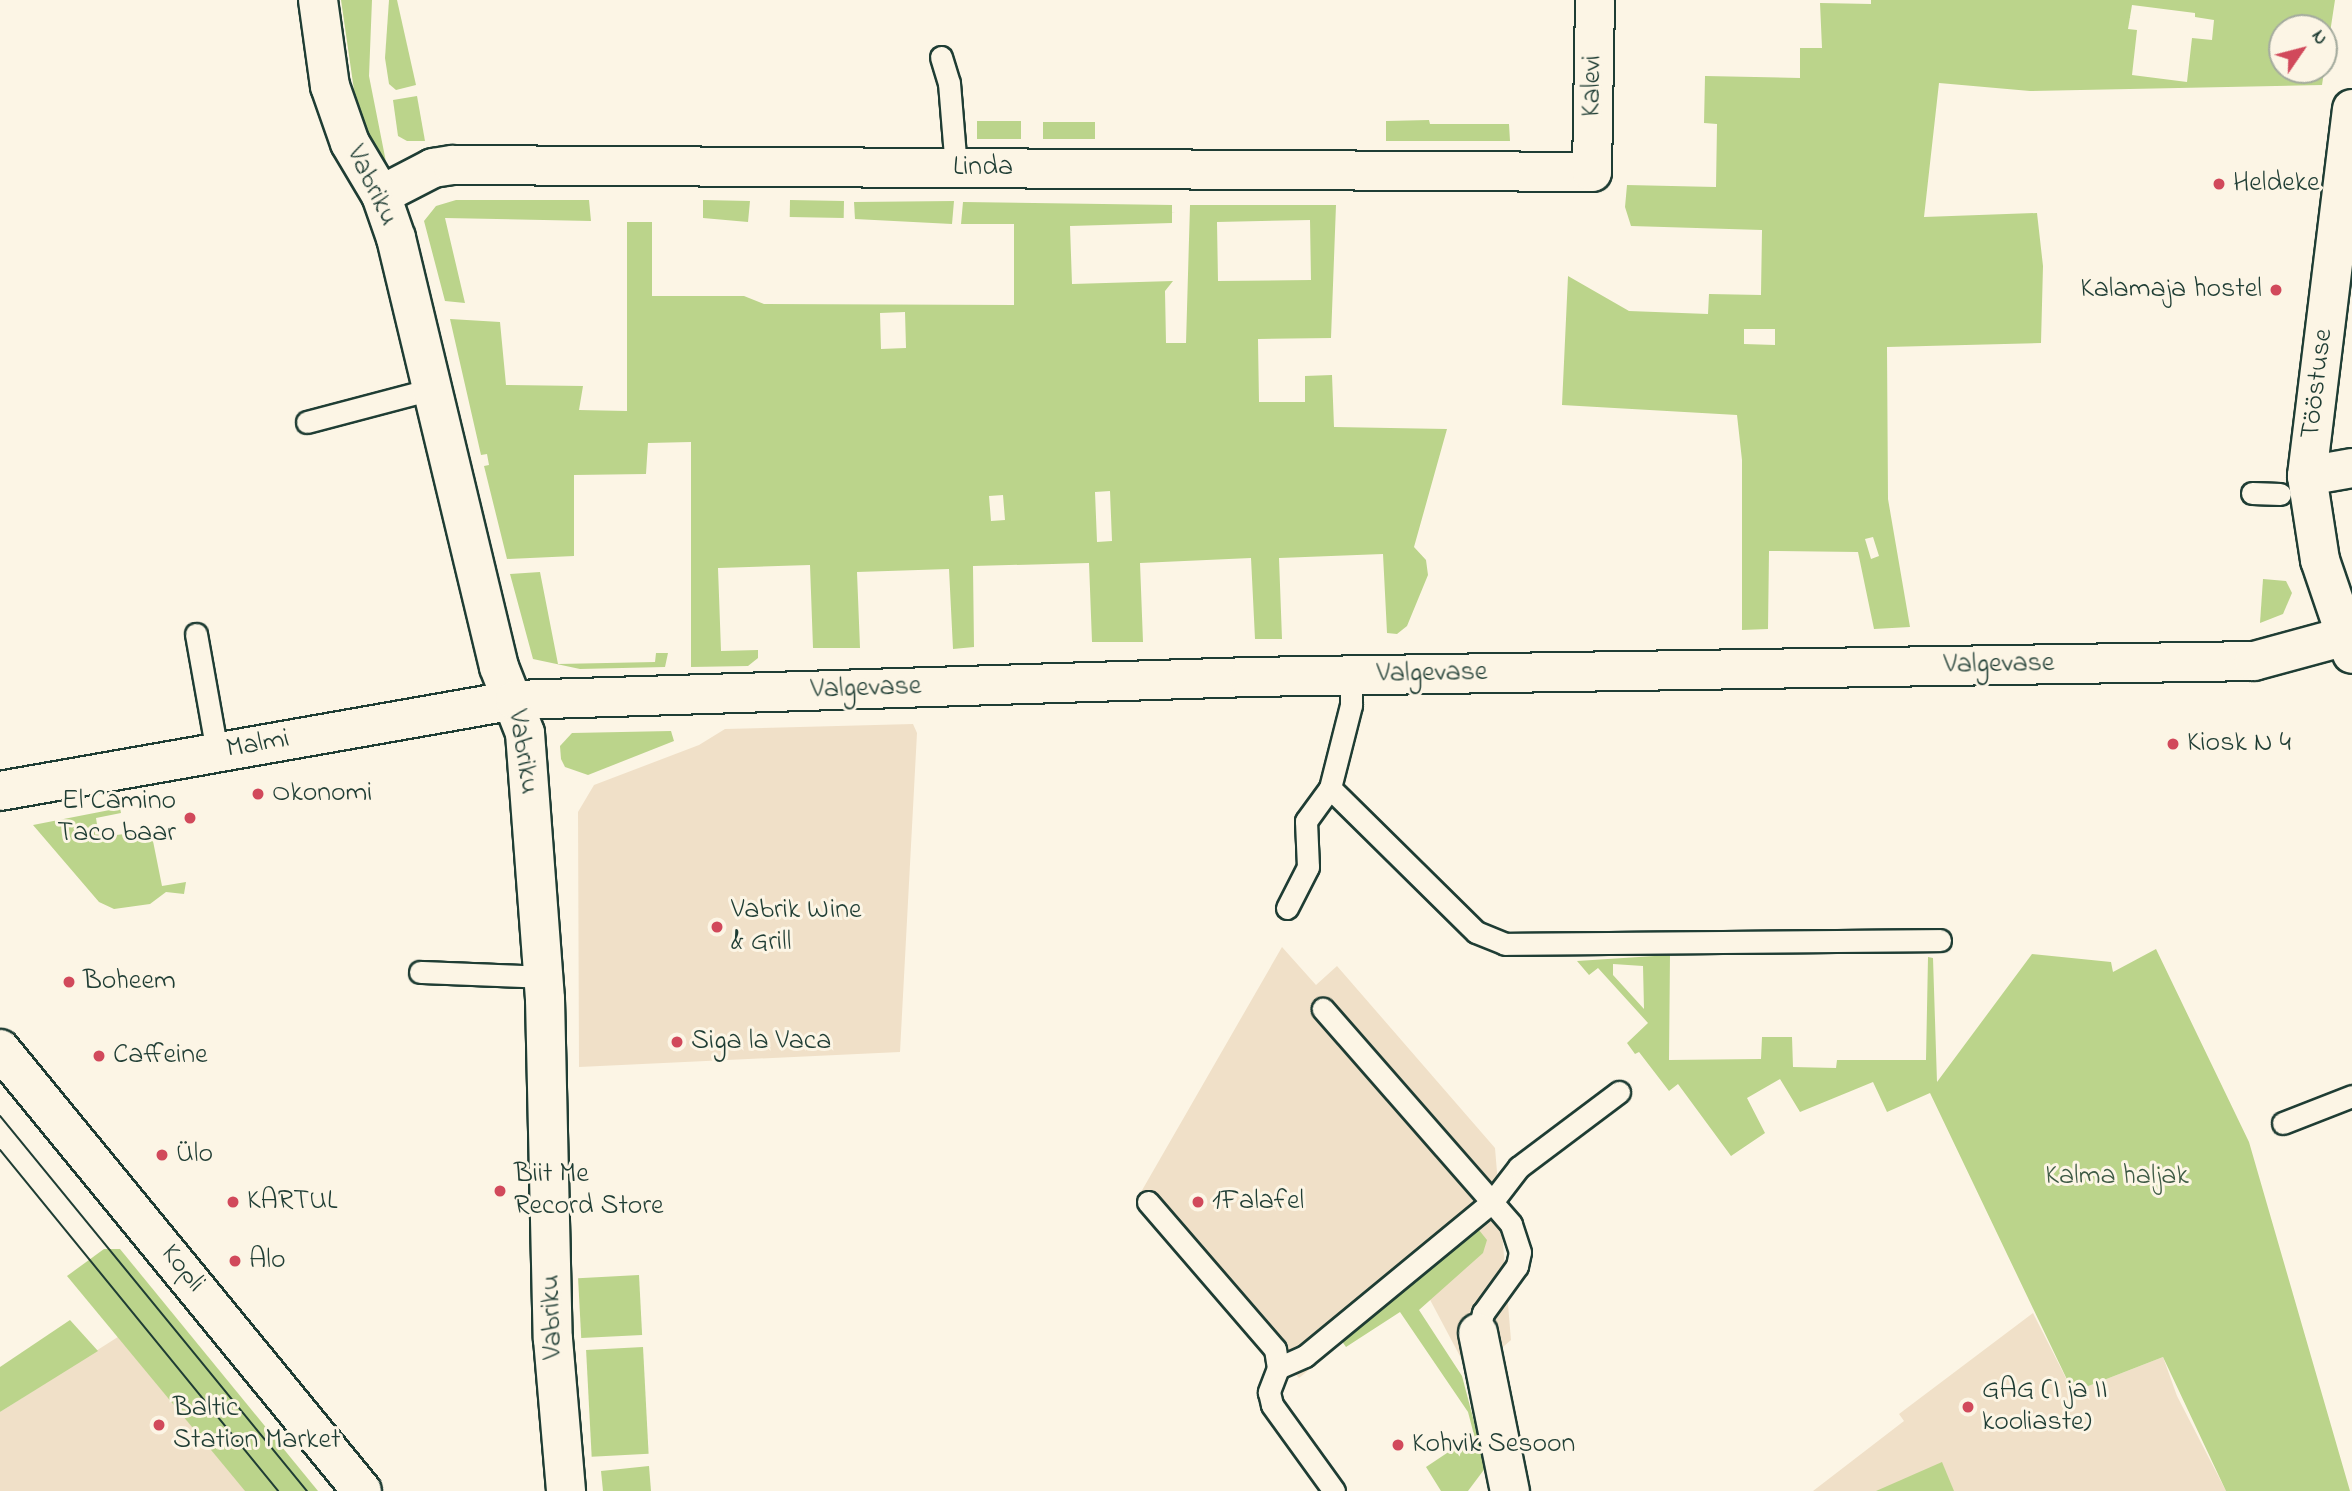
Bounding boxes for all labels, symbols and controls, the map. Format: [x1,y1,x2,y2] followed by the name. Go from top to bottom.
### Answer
[2268,14,2338,84] north arrow
[2304,25,2334,51] text: N
[1576,55,1610,117] street label: Kalevi
[337,140,405,232] street label: Vabriku
[953,151,1013,185] street label: Linda
[2233,167,2320,201] place label: Heldeke
[2211,176,2227,192] marker: Heldeke
[2080,273,2262,307] place label: Kalamaja hostel
[2268,282,2284,298] marker: Kalamaja hostel
[2295,327,2341,441] street label: Tööstuse
[1943,647,2055,683] street label: Valgevase
[1376,656,1488,692] street label: Valgevase
[810,670,922,708] street label: Valgevase
[499,707,545,797] street label: Vabriku
[224,723,292,767] street label: Malmi
[2187,727,2291,761] place label: Kiosk N 4
[2165,736,2181,752] marker: Kiosk N 4
[272,777,372,811] place label: Okonomi
[57,785,176,851] place label: El Camino Taco baar
[250,786,266,802] marker: Okonomi
[182,810,198,826] marker: El Camino Taco baar
[731,894,862,960] place label: Vabrik Wine & Grill
[709,919,725,935] marker: Vabrik Wine & Grill
[83,965,176,999] place label: Boheem
[61,974,77,990] marker: Boheem
[691,1025,831,1059] place label: Siga la Vaca
[669,1034,685,1050] marker: Siga la Vaca
[113,1039,208,1073] place label: Caffeine
[91,1048,107,1064] marker: Caffeine
[176,1138,213,1172] place label: Ülo
[154,1147,170,1163] marker: Ülo
[514,1158,664,1224] place label: Biit Me Record Store
[2045,1160,2189,1194] park label: Kalma haljak
[492,1183,508,1199] marker: Biit Me Record Store
[247,1185,337,1219] place label: KARTUL
[1212,1185,1304,1219] place label: 1Falafel
[225,1194,241,1210] marker: KARTUL
[1190,1194,1206,1210] marker: 1Falafel
[152,1238,212,1300] street label: Kopli
[249,1244,286,1278] place label: Alo
[227,1253,243,1269] marker: Alo
[535,1274,571,1360] street label: Vabriku
[1982,1374,2108,1440] place label: GAG (I ja II kooliaste)
[173,1392,340,1458] place label: Baltic Station Market
[1960,1399,1976,1415] marker: GAG (I ja II kooliaste)
[151,1417,167,1433] marker: Baltic Station Market
[1412,1428,1575,1462] place label: Kohvik Sesoon
[1390,1437,1406,1453] marker: Kohvik Sesoon

